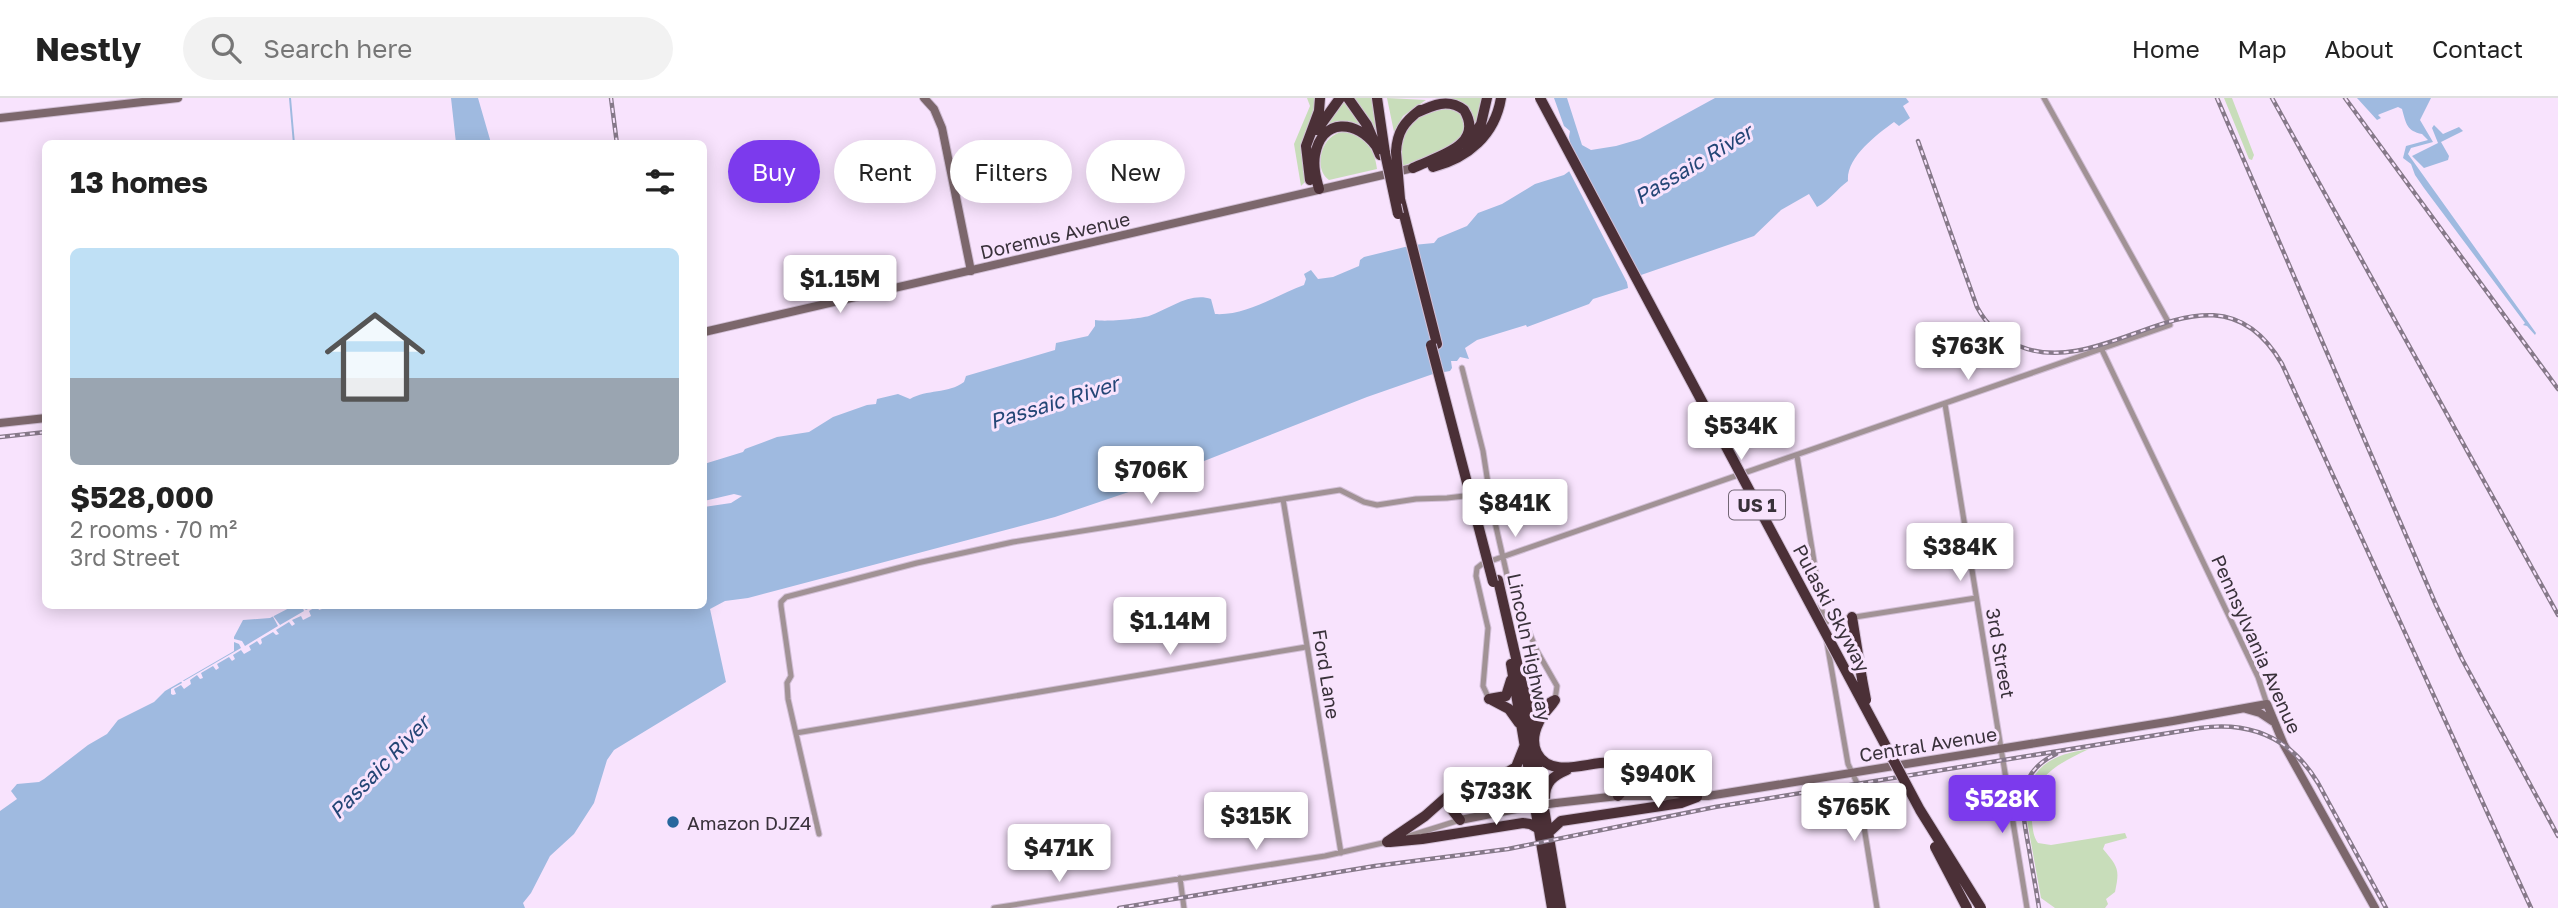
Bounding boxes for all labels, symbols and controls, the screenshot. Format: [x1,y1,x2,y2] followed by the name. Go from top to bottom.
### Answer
[183,17,673,80] search box
[35,29,141,68] text: Nestly
[207,29,245,67] icon: search
[263,33,412,64] text: Search here
[2132,34,2200,63] text: Home
[2238,34,2287,63] text: Map
[2325,34,2394,63] text: About
[2432,34,2523,63] text: Contact
[1629,117,1759,210] water label: Passaic River
[728,140,820,203] chip: Buy
[834,140,936,203] chip: Rent
[950,140,1072,203] chip: Filters
[1086,140,1185,203] chip: New
[641,163,679,201] icon: filters
[70,164,208,200] text: 13 homes
[978,207,1132,263] street label: Doremus Avenue
[783,256,897,315] pin: $1.15M
[800,264,880,292] text: $1.15M
[312,294,438,420] icon: home
[1919,322,2017,382] pin: $763K
[1931,331,2005,359] text: $763K
[986,369,1124,434] water label: Passaic River
[1692,402,1790,462] pin: $534K
[1704,411,1778,439] text: $534K
[1102,446,1200,506] pin: $706K
[1114,455,1188,483] text: $706K
[70,479,214,515] text: $528,000
[1466,480,1564,539] pin: $841K
[1478,488,1552,516] text: $841K
[1729,491,1785,520] road number: US 1
[70,515,237,543] text: 2 rooms · 70 m²
[1911,524,2009,583] pin: $384K
[1922,532,1998,560] text: $384K
[1789,540,1876,676] street label: Pulaski Skyway
[70,543,180,571] text: 3rd Street
[2207,551,2307,737] street label: Pennsylvania Avenue
[1503,571,1557,723] street label: Lincoln Highway
[1113,598,1227,657] pin: $1.14M
[1129,606,1211,634] text: $1.14M
[1982,606,2020,700] street label: 3rd Street
[1309,627,1345,721] street label: Ford Lane
[323,708,437,824] water label: Passaic River
[1858,722,1998,766] street label: Central Avenue
[1609,750,1707,810] pin: $940K
[1620,759,1696,787] text: $940K
[1447,768,1545,827] pin: $733K
[1460,776,1532,804] text: $733K
[1953,776,2051,835] pin: $528K
[1805,784,1903,843] pin: $765K
[1965,784,2039,812] text: $528K
[1207,792,1305,852] pin: $315K
[1817,792,1891,820] text: $765K
[1220,801,1292,829] text: $315K
[687,811,812,834] place label: Amazon DJZ4
[665,814,681,830] marker: Amazon DJZ4
[1010,824,1108,884] pin: $471K
[1024,833,1094,861] text: $471K

